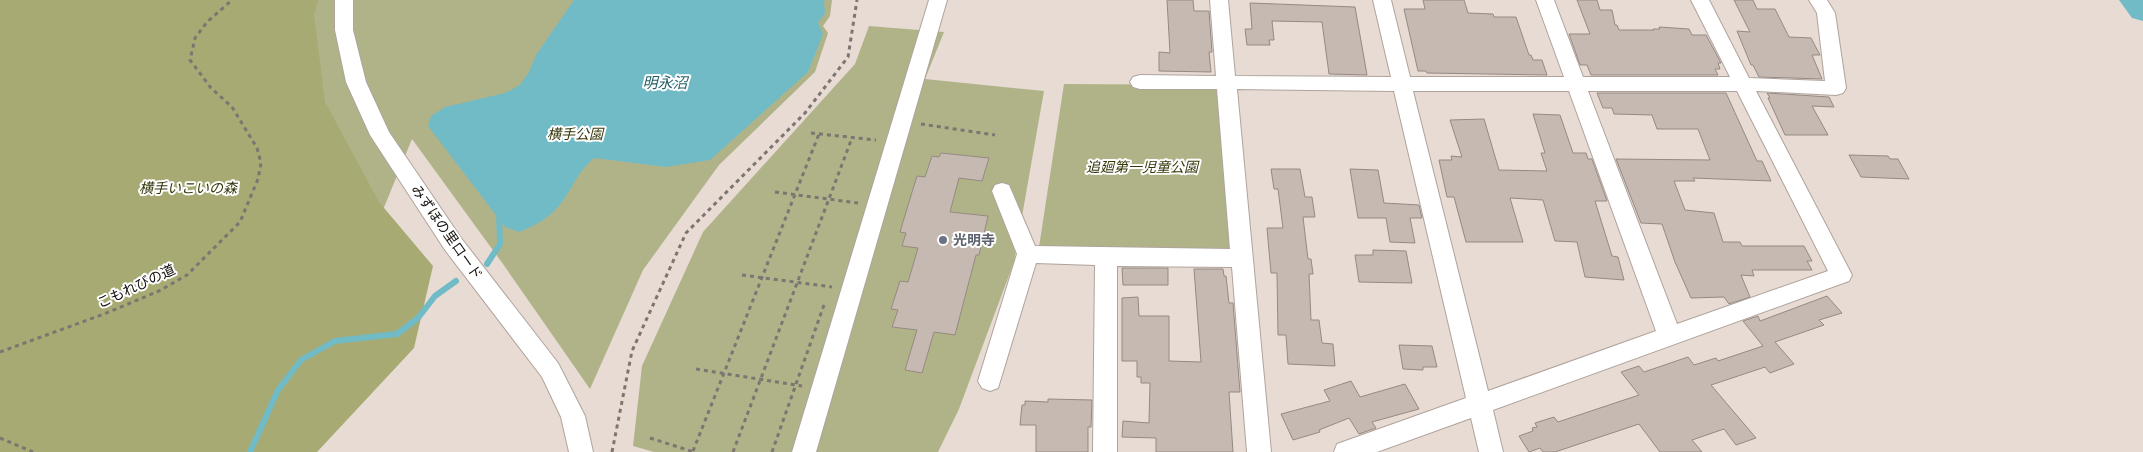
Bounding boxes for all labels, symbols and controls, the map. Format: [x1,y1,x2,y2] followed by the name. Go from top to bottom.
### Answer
[642,73,689,92] water label: 明永沼
[547,125,605,143] park label: 横手公園
[1086,158,1200,176] park label: 追廻第一児童公園
[139,179,239,197] park label: 横手いこいの森
[408,181,486,283] street label: みずほの里ロード
[953,231,995,249] place label: 光明寺
[937,234,949,246] marker: 光明寺
[94,260,178,312] street label: こもれびの道

